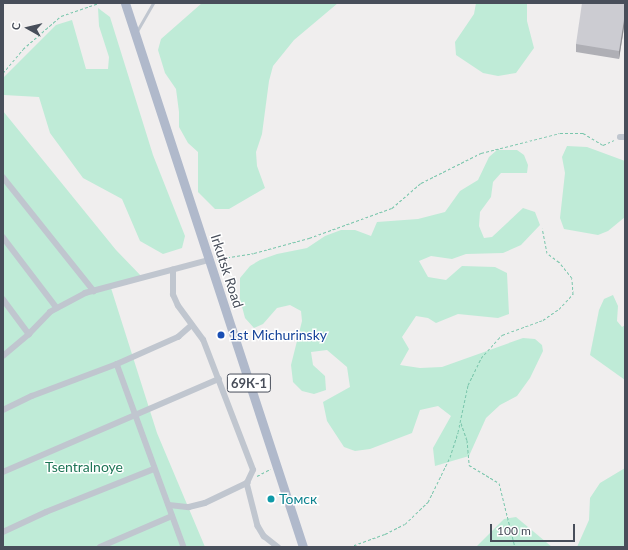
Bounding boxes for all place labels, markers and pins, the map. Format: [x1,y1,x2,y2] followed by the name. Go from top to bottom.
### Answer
[229,327,327,343] place label: 1st Michurinsky
[216,330,226,340] marker: 1st Michurinsky
[279,491,317,507] place label: Томск
[266,494,276,504] marker: Томск

